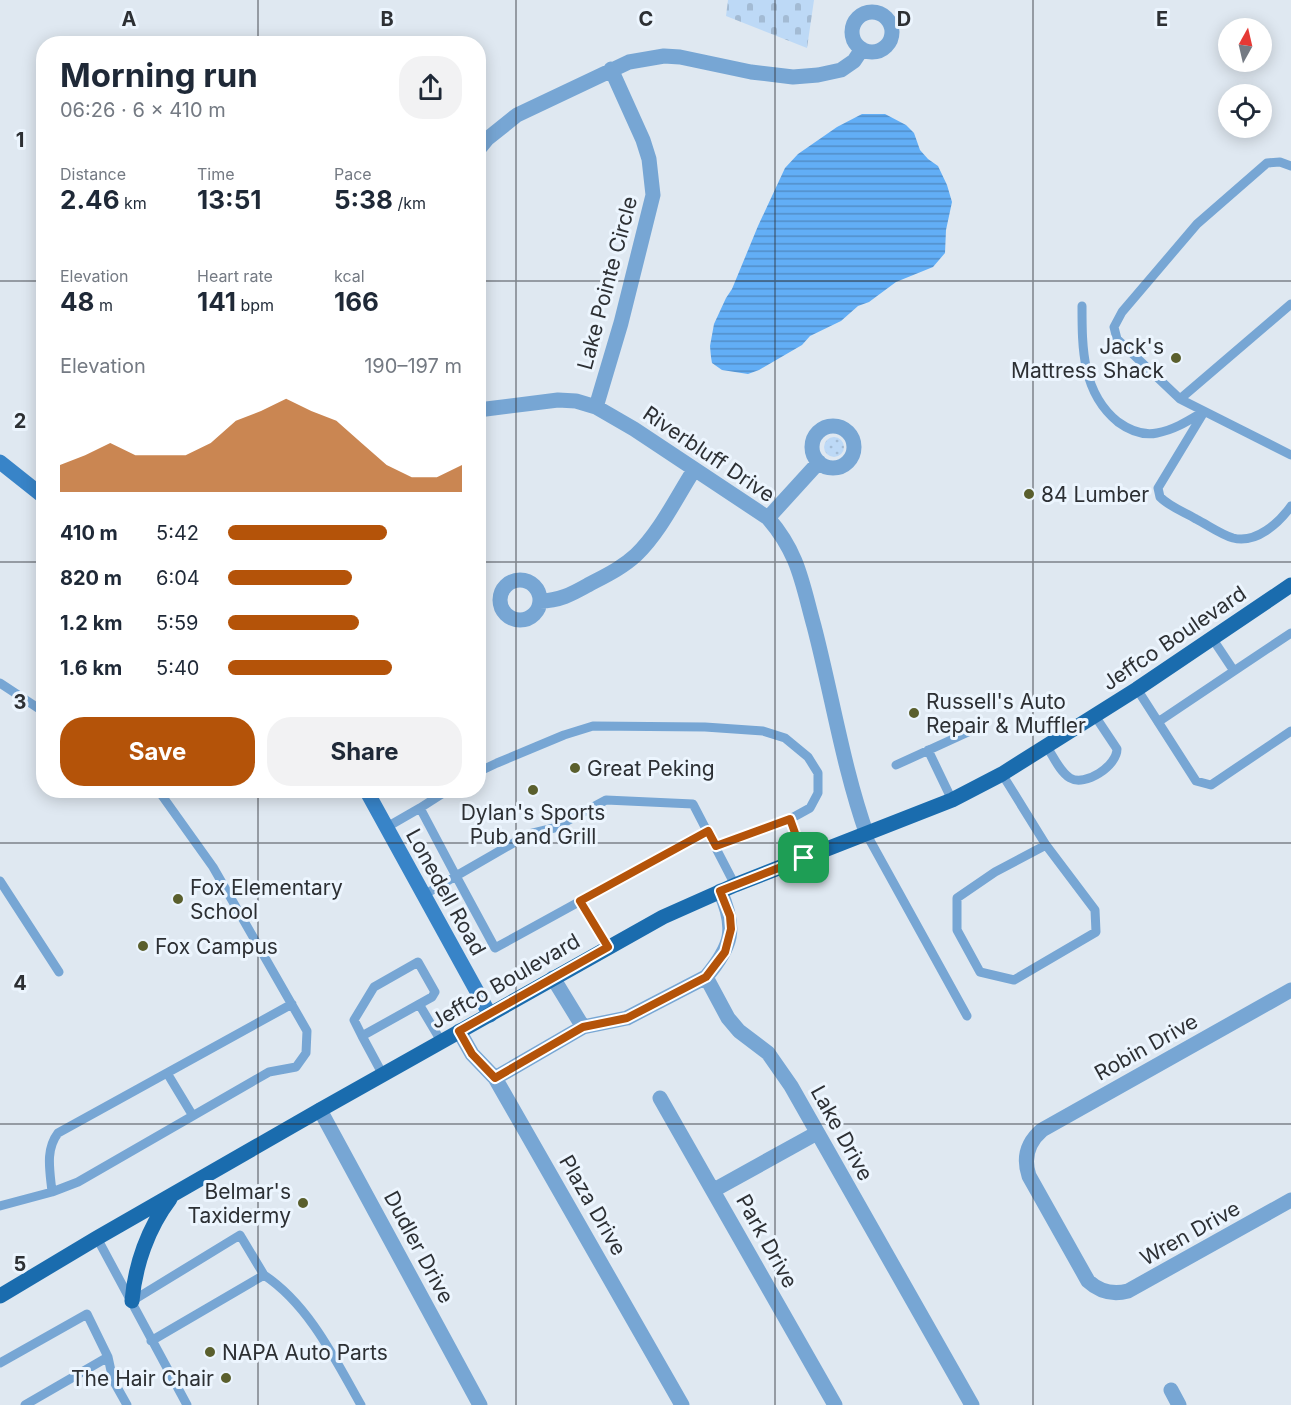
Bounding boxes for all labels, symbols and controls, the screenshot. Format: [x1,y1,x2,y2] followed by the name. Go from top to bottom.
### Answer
[122,7,137,31] text: A
[380,7,394,31] text: B
[639,7,653,31] text: C
[897,7,911,31] text: D
[1156,7,1168,31] text: E
[1218,18,1272,72] north arrow
[1218,18,1272,138] map controls
[60,55,258,95] text: Morning run
[399,56,462,119] button: share
[1218,84,1272,138] button: locate
[60,98,226,122] text: 06:26 · 6 × 410 m
[16,128,24,152] text: 1
[60,164,126,184] text: Distance
[197,164,235,184] text: Time
[334,164,372,184] text: Pace
[60,184,120,215] text: 2.46
[197,184,262,215] text: 13:51
[334,184,393,215] text: 5:38
[120,193,147,213] text: km
[393,193,426,213] text: /km
[572,194,642,372] street label: Lake Pointe Circle
[60,266,129,286] text: Elevation
[197,266,273,286] text: Heart rate
[334,266,365,286] text: kcal
[60,286,95,317] text: 48
[197,286,236,317] text: 141
[334,286,379,317] text: 166
[95,295,113,315] text: m
[236,295,274,315] text: bpm
[1011,334,1164,383] place label: Jack's Mattress Shack
[1169,351,1183,365] marker: Jack's Mattress Shack
[60,354,146,378] text: Elevation
[364,354,462,378] text: 190–197 m
[638,401,780,507] street label: Riverbluff Drive
[14,409,26,433] text: 2
[1041,482,1149,507] place label: 84 Lumber
[1022,487,1036,501] marker: 84 Lumber
[60,521,118,545] text: 410 m
[156,521,199,545] text: 5:42
[60,566,122,590] text: 820 m
[156,566,200,590] text: 6:04
[1097,581,1251,695] street label: Jeffco Boulevard
[60,611,123,635] text: 1.2 km
[156,611,198,635] text: 5:59
[60,656,122,680] text: 1.6 km
[156,656,199,680] text: 5:40
[926,689,1086,738] place label: Russell's Auto Repair & Muffler
[14,690,26,714] text: 3
[907,706,921,720] marker: Russell's Auto Repair & Muffler
[60,717,255,786] button: Save
[267,717,462,786] button: Share
[587,756,715,781] place label: Great Peking
[568,761,582,775] marker: Great Peking
[526,783,540,797] marker: Dylan's Sports Pub and Grill
[461,800,605,849] place label: Dylan's Sports Pub and Grill
[401,824,491,960] street label: Lonedell Road
[778,832,829,883] pin
[787,841,820,874] icon: arrive
[190,875,343,924] place label: Fox Elementary School
[171,892,185,906] marker: Fox Elementary School
[426,928,584,1034] street label: Jeffco Boulevard
[155,934,278,959] place label: Fox Campus
[136,939,150,953] marker: Fox Campus
[13,971,27,995] text: 4
[1090,1008,1202,1086] street label: Robin Drive
[806,1081,878,1185] street label: Lake Drive
[554,1150,632,1260] street label: Plaza Drive
[187,1179,291,1228] place label: Belmar's Taxidermy
[379,1187,459,1307] street label: Dudler Drive
[731,1190,803,1292] street label: Park Drive
[1136,1195,1244,1271] street label: Wren Drive
[296,1196,310,1210] marker: Belmar's Taxidermy
[14,1252,26,1276] text: 5
[222,1340,388,1365] place label: NAPA Auto Parts
[203,1345,217,1359] marker: NAPA Auto Parts
[71,1366,214,1391] place label: The Hair Chair
[219,1371,233,1385] marker: The Hair Chair

